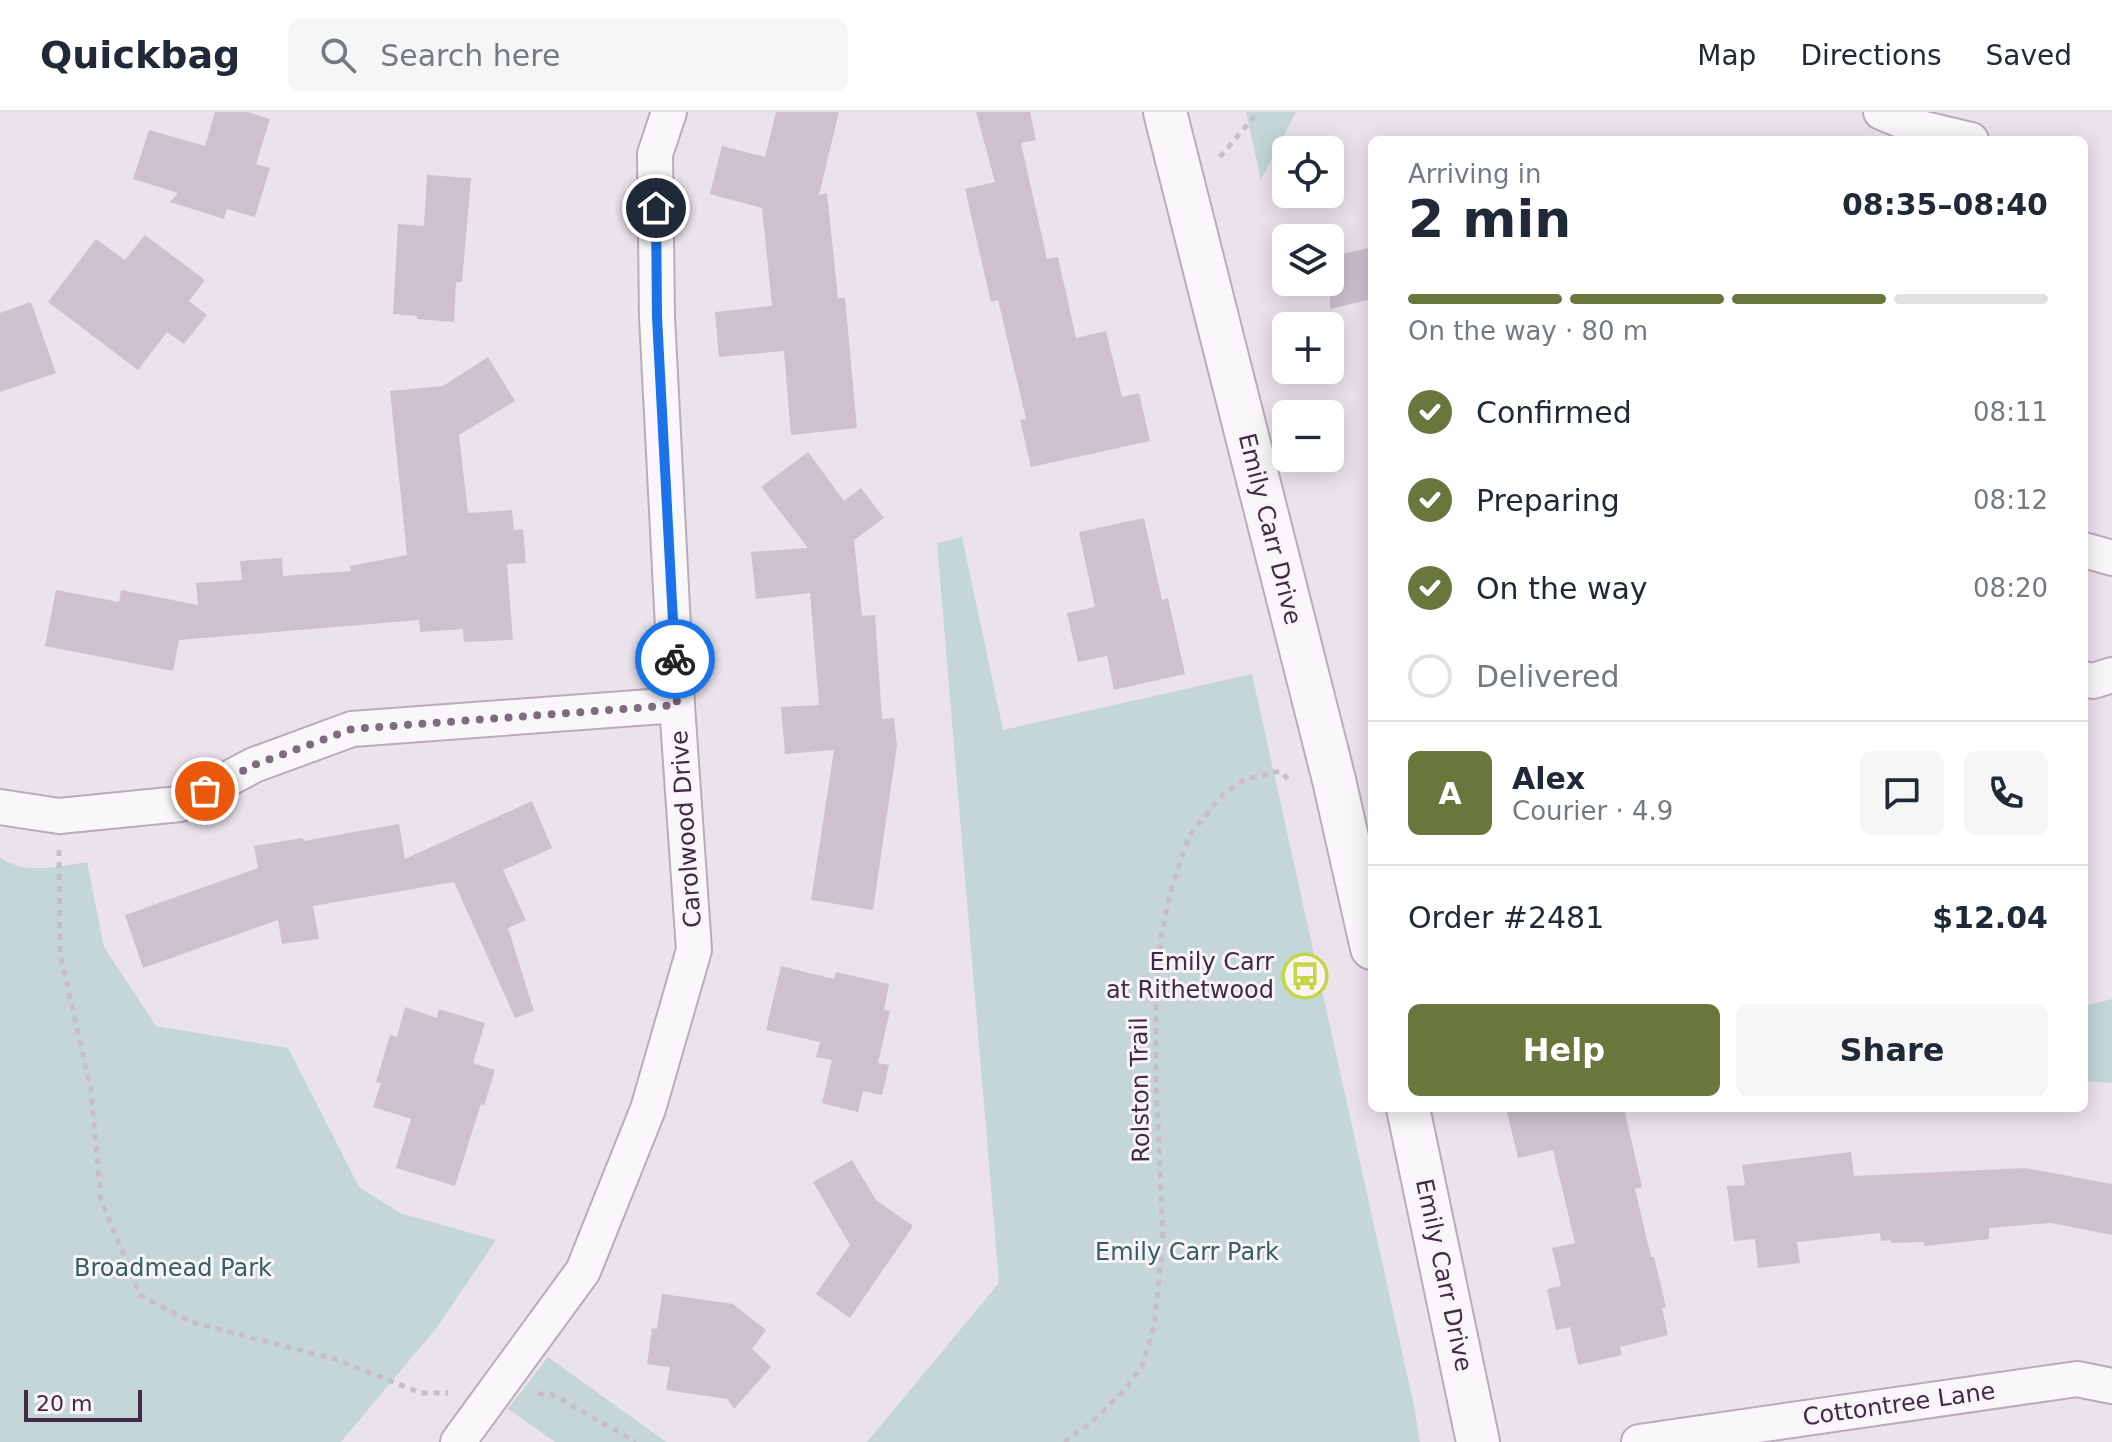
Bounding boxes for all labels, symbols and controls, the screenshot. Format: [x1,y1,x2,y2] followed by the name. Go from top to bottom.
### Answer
[288,19,848,91] search box
[40,33,240,77] text: Quickbag
[316,33,360,77] icon: search
[380,38,560,73] text: Search here
[1697,39,1756,72] text: Map
[1800,39,1941,72] text: Directions
[1985,39,2072,72] text: Saved
[1272,136,1344,472] map controls
[1272,136,1344,208] button: locate
[1408,159,1542,189] text: Arriving in
[622,174,690,242] pin
[634,186,678,230] icon: home
[1842,187,2048,222] text: 08:35–08:40
[1408,189,1571,249] text: 2 min
[1272,224,1344,296] button: layers
[1272,312,1344,384] button: +
[1408,316,1648,346] text: On the way · 80 m
[1408,390,1452,434] icon: check
[1476,395,1632,430] text: Confirmed
[1973,397,2048,427] text: 08:11
[1272,400,1344,472] button: −
[1233,430,1307,628] street label: Emily Carr Drive
[1408,478,1452,522] icon: check
[1476,483,1620,518] text: Preparing
[1973,485,2048,515] text: 08:12
[1408,566,1452,610] icon: check
[1476,571,1648,606] text: On the way
[1973,573,2048,603] text: 08:20
[635,619,715,699] courier
[653,637,697,681] icon: bike
[1476,659,1620,694] text: Delivered
[665,729,707,929] street label: Carolwood Drive
[1860,751,1944,835] button: chat
[1964,751,2048,835] button: phone
[171,757,239,825] pin
[1512,761,1585,796] text: Alex
[183,769,227,813] icon: bag
[1438,776,1462,811] text: A
[1512,796,1673,826] text: Courier · 4.9
[1408,900,1604,935] text: Order #2481
[1932,900,2048,935] text: $12.04
[1106,948,1274,1004] place label: Emily Carr at Rithetwood
[1281,952,1329,1000] bus stop icon: Emily Carr at Rithetwood
[1408,1004,1720,1096] button: Help
[1736,1004,2048,1096] button: Share
[1125,1017,1155,1163] street label: Rolston Trail
[1410,1176,1478,1374] street label: Emily Carr Drive
[1095,1238,1279,1266] park label: Emily Carr Park
[74,1254,272,1282] park label: Broadmead Park
[1801,1377,1997,1431] street label: Cottontree Lane
[24,1386,142,1422] scale bar
[36,1391,92,1416] text: 20 m

